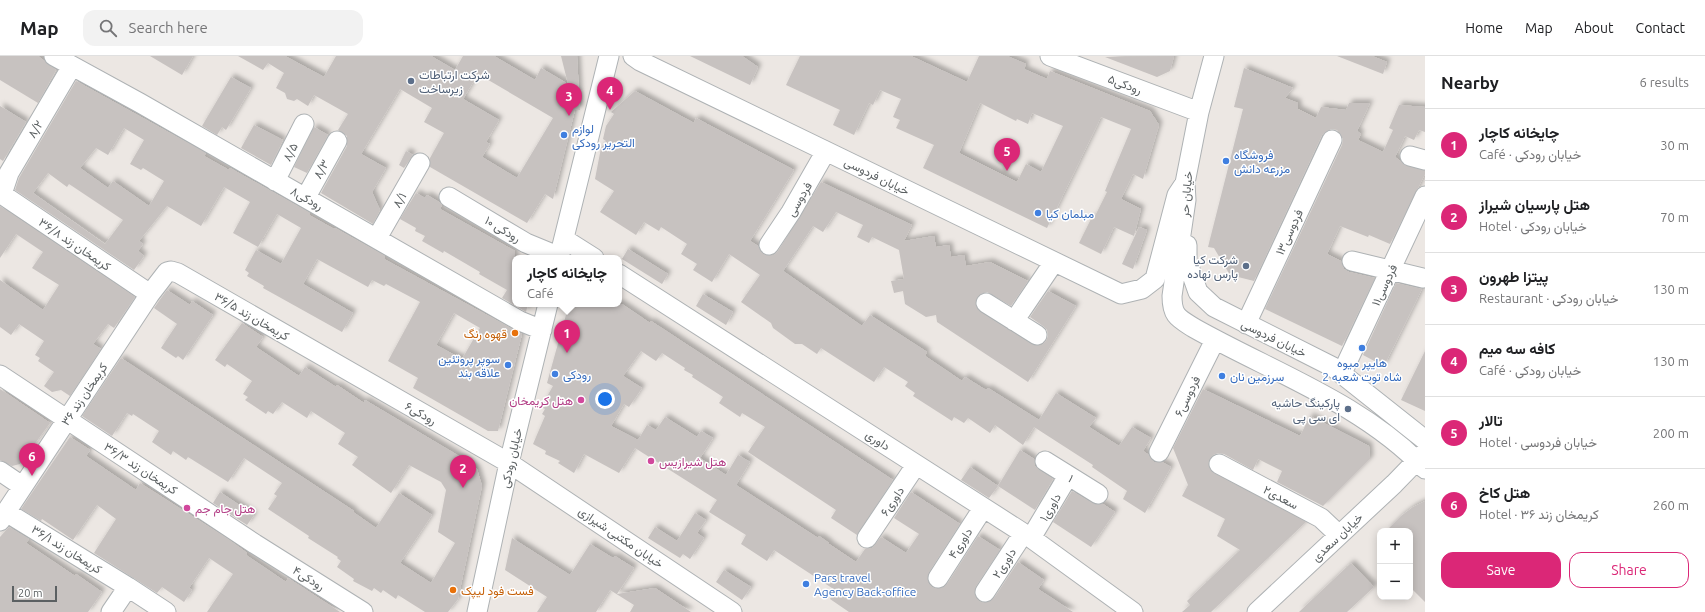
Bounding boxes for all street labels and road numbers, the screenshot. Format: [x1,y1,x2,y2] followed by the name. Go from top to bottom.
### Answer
[1106,72,1144,98] street label: رودکی۵
[25,118,45,140] street label: ۸/۲
[280,141,300,163] street label: ۸/۵
[842,155,912,199] street label: خیابان فردوسی
[311,157,331,181] street label: ۸/۳
[1177,171,1196,219] street label: خیابان حر
[784,180,816,219] street label: فردوسی
[288,184,325,214] street label: رودکی۸
[390,190,408,210] street label: ۸/۱
[1273,207,1307,258] street label: فردوسی۱۳
[482,213,523,246] street label: رودکی ۱۰
[35,215,113,274] street label: کریمخان زند ۳۶/۸
[1369,262,1401,309] street label: فردوسی۱۱
[211,289,292,344] street label: کریمخان زند ۳۶/۵
[1239,317,1309,361] street label: خیابان فردوسی
[58,360,111,429] street label: کریمخان زند ۳۶
[1172,374,1204,419] street label: فردوسی۶
[402,399,439,429] street label: رودکی۶
[498,427,526,490] street label: خیابان رودکی
[862,427,893,454] street label: داوری
[101,439,180,498] street label: کریمخان زند ۳۶/۳
[1066,472,1076,484] street label: ۱
[1260,482,1301,513] street label: سعدی۲
[878,484,908,519] street label: داوری۶
[1037,491,1065,524] street label: داوری۱
[575,504,666,572] street label: خیابان مکتبی شیرازی
[1309,510,1366,565] street label: خیابان سعدی
[28,522,104,577] street label: کریمخان زند ۳۶/۱
[945,525,976,562] street label: داوری۴
[990,546,1020,581] street label: داوری۲
[290,563,327,594] street label: رودکی۴

